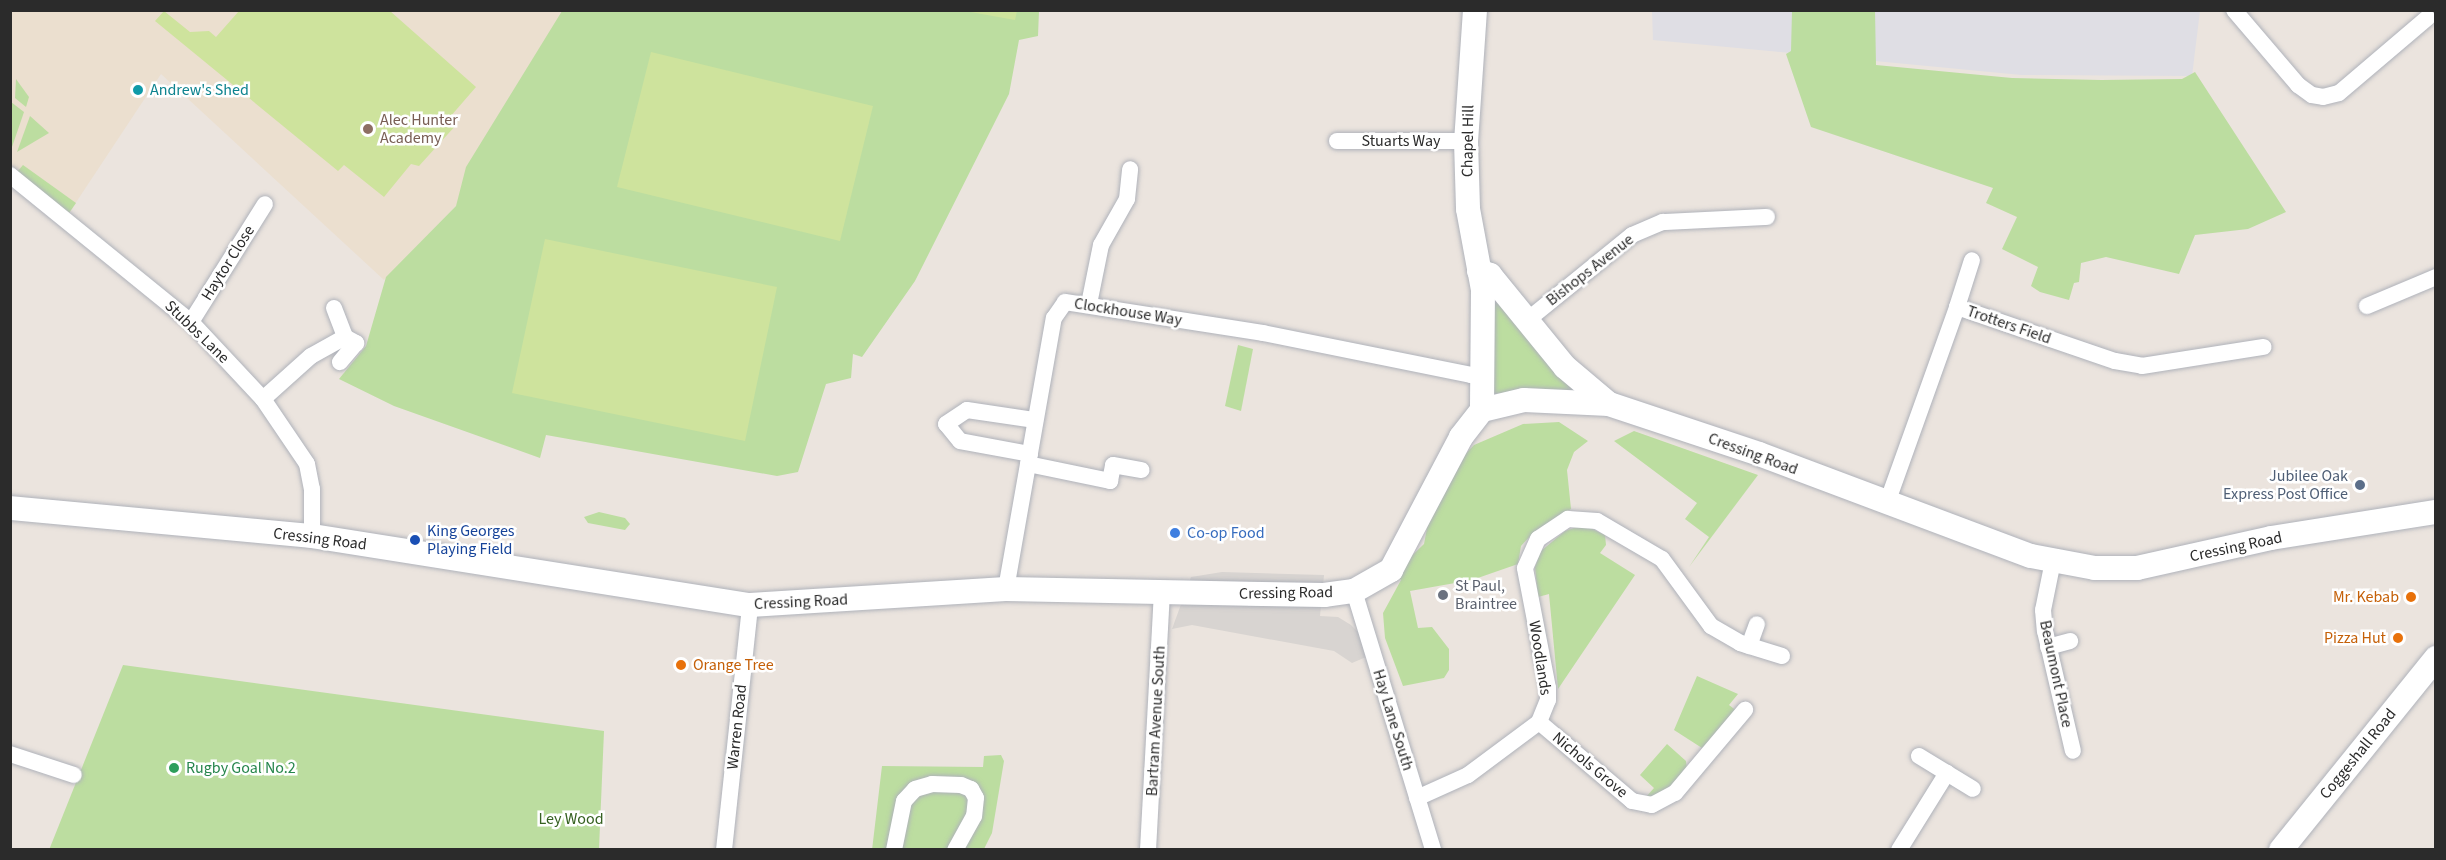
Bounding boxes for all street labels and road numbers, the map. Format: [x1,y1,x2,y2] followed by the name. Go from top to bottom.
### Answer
[1458,105,1478,177] street label: Chapel Hill
[1362,131,1440,151] street label: Stuarts Way
[197,222,259,304] street label: Haytor Close
[1543,230,1637,310] street label: Bishops Avenue
[1073,294,1183,330] street label: Clockhouse Way
[161,296,233,368] street label: Stubbs Lane
[1964,302,2054,348] street label: Trotters Field
[1705,429,1801,479] street label: Cressing Road
[272,524,368,554] street label: Cressing Road
[2188,528,2284,566] street label: Cressing Road
[1239,583,1333,603] street label: Cressing Road
[753,590,849,614] street label: Cressing Road
[1525,619,1555,697] street label: Woodlands
[2035,619,2077,729] street label: Beaumont Place
[1142,645,1170,797] street label: Bartram Avenue South
[1368,667,1418,773] street label: Hay Lane South
[723,683,751,771] street label: Warren Road
[2316,705,2400,803] street label: Coggeshall Road
[1549,728,1631,802] street label: Nichols Grove

